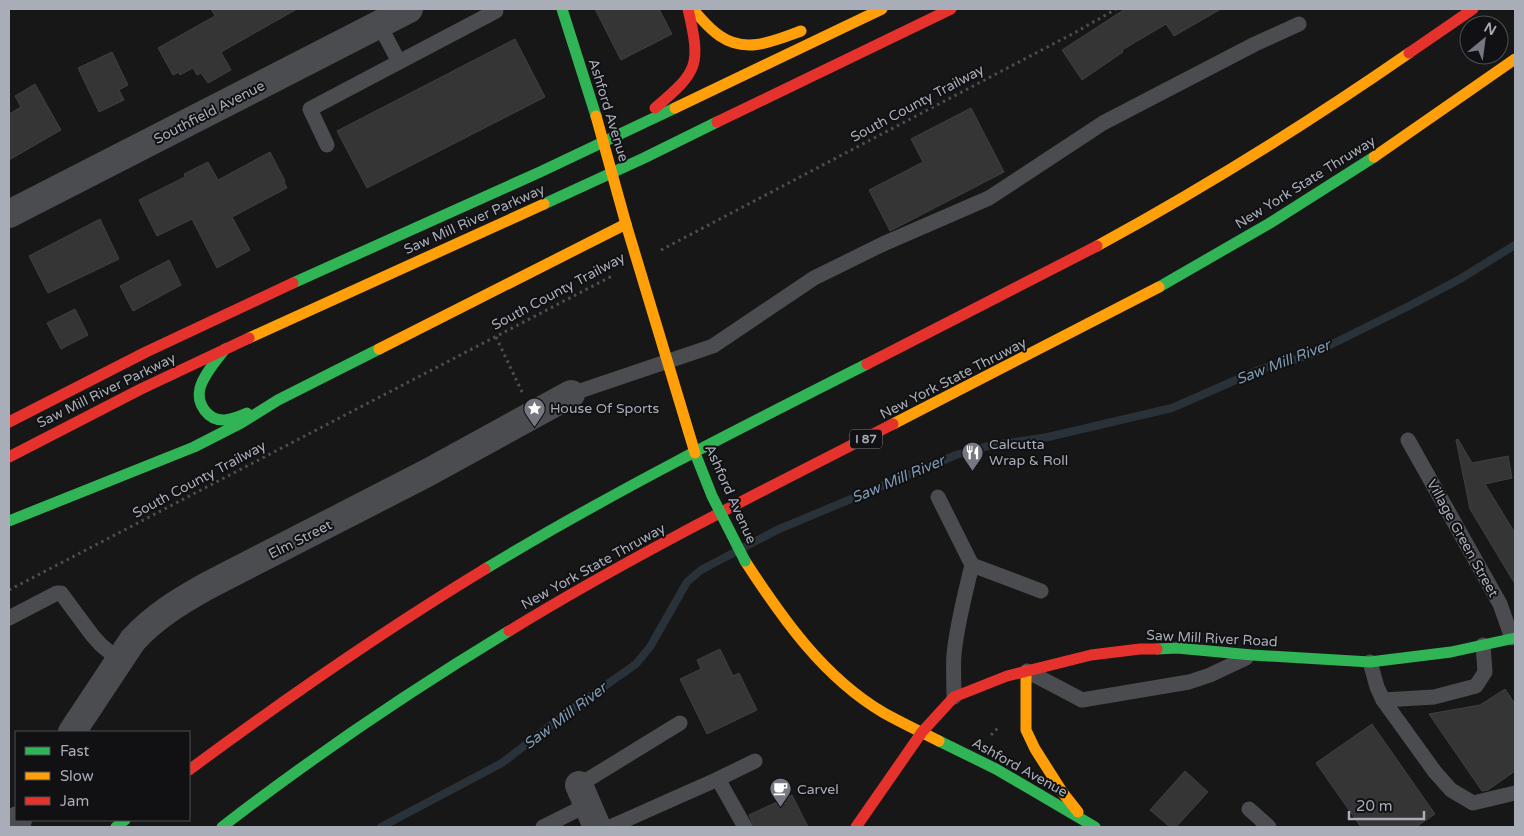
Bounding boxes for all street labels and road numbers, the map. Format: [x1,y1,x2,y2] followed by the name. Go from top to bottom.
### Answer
[585,57,632,164] street label: Ashford Avenue
[848,61,987,146] street label: South County Trailway
[151,77,268,148] street label: Southfield Avenue
[1232,132,1379,233] street label: New York State Thruway
[401,180,548,258] street label: Saw Mill River Parkway
[489,249,628,334] street label: South County Trailway
[877,334,1030,423] street label: New York State Thruway
[34,349,179,432] street label: Saw Mill River Parkway
[850,429,882,448] road number: I 87
[130,437,269,522] street label: South County Trailway
[701,442,760,546] street label: Ashford Avenue
[1423,476,1502,601] street label: Village Green Street
[266,516,335,563] street label: Elm Street
[518,520,669,613] street label: New York State Thruway
[1146,627,1278,650] street label: Saw Mill River Road
[969,734,1071,801] street label: Ashford Avenue

